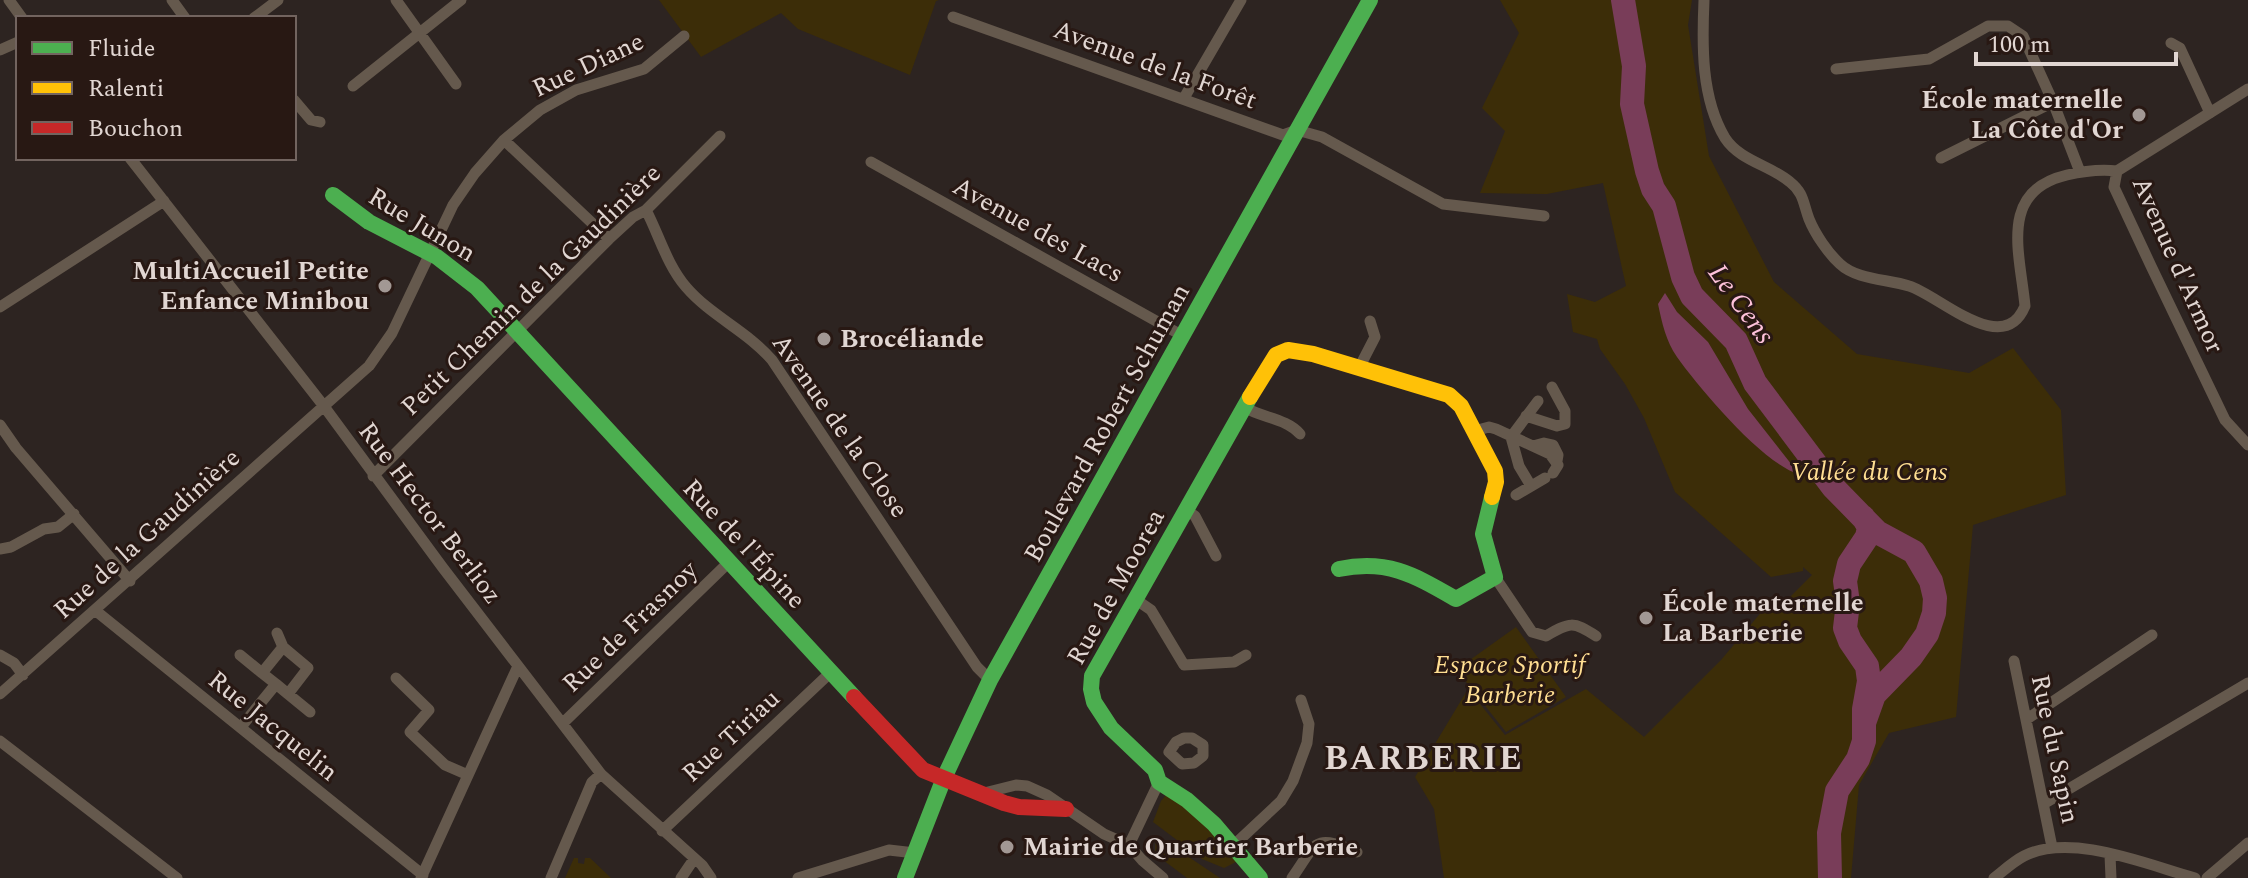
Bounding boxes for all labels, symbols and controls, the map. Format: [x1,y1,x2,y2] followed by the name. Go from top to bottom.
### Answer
[1048,10,1262,120] street label: Avenue de la Forêt
[16,16,296,160] legend
[1976,16,2176,66] scale bar
[525,22,651,108] street label: Rue Diane
[1988,27,2051,63] text: 100 m
[88,31,155,67] text: Fluide
[88,71,164,107] text: Ralenti
[1921,80,2124,150] place label: École maternelle La Côte d'Or
[2130,106,2148,124] marker: École maternelle La Côte d'Or
[88,111,183,147] text: Bouchon
[391,154,671,426] street label: Petit Chemin de la Gaudinière
[945,166,1131,294] street label: Avenue des Lacs
[2121,170,2235,360] street label: Avenue d'Armor
[360,177,484,273] street label: Rue Junon
[132,251,369,321] place label: MultiAccueil Petite Enfance Minibou
[1697,255,1785,354] water label: Le Cens
[1013,276,1201,570] street label: Boulevard Robert Schuman
[376,277,394,295] marker: MultiAccueil Petite Enfance Minibou
[840,319,984,359] place label: Brocéliande
[761,326,919,526] street label: Avenue de la Close
[815,330,833,348] marker: Brocéliande
[348,413,512,613] street label: Rue Hector Berlioz
[44,439,250,629] street label: Rue de la Gaudinière
[1791,452,1947,492] park label: Vallée du Cens
[673,470,815,618] street label: Rue de l'Épine
[1056,501,1176,673] street label: Rue de Moorea
[553,550,708,702] street label: Rue de Frasnoy
[1662,583,1864,653] place label: École maternelle La Barberie
[1637,609,1655,627] marker: École maternelle La Barberie
[1434,645,1590,715] park label: Espace Sportif Barberie
[199,661,347,791] street label: Rue Jacquelin
[2020,671,2090,827] street label: Rue du Sapin
[673,680,789,792] street label: Rue Tiriau
[1324,733,1524,785] district label: BARBERIE
[1023,827,1358,867] place label: Mairie de Quartier Barberie
[998,838,1016,856] marker: Mairie de Quartier Barberie

